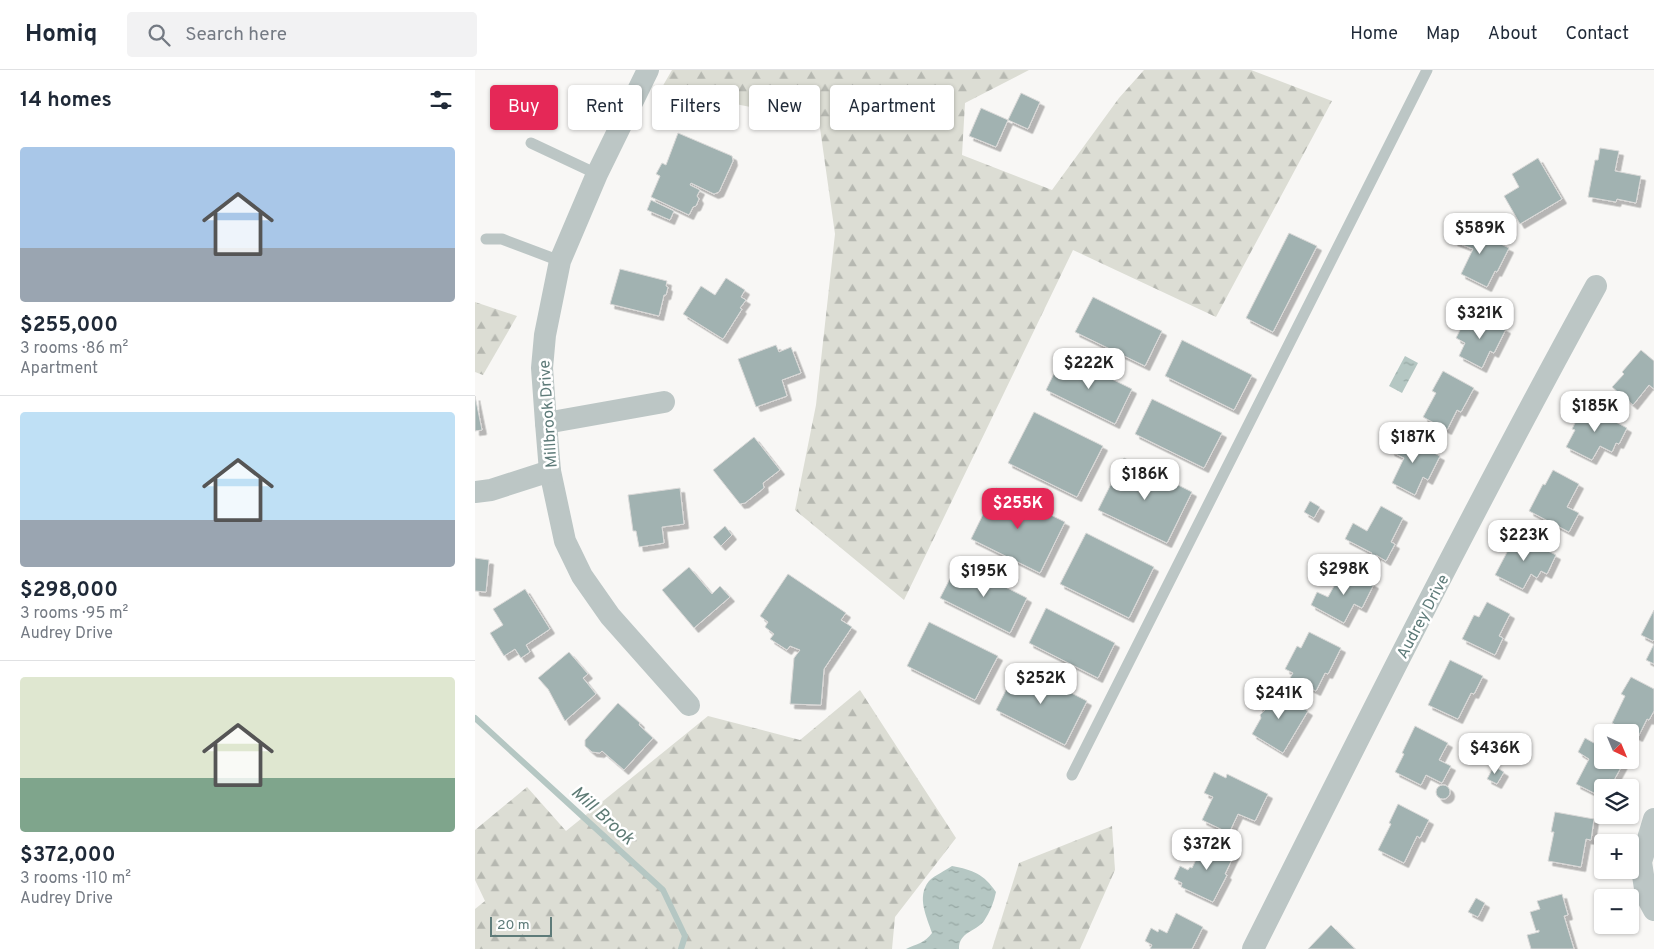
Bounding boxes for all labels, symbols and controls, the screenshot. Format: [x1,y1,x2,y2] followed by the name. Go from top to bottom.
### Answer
[127,12,477,57] search box
[25,20,97,50] text: Homiq
[145,21,173,49] icon: search
[185,23,287,47] text: Search here
[1350,23,1398,46] text: Home
[1426,23,1460,46] text: Map
[1488,23,1537,46] text: About
[1565,23,1629,46] text: Contact
[490,85,558,130] chip: Buy
[568,85,642,130] chip: Rent
[652,85,739,130] chip: Filters
[749,85,820,130] chip: New
[830,85,954,130] chip: Apartment
[427,86,455,114] icon: filters
[20,87,112,114] text: 14 homes
[193,179,283,269] icon: home
[1445,212,1515,255] pin: $589K
[1455,219,1505,239] text: $589K
[1445,298,1515,340] pin: $321K
[1457,304,1503,324] text: $321K
[20,312,118,339] text: $255,000
[20,339,128,359] text: 3 rooms · 86 m²
[1054,348,1124,390] pin: $222K
[1064,354,1114,374] text: $222K
[20,359,98,379] text: Apartment
[535,359,563,469] street label: Millbrook Drive
[1560,390,1630,433] pin: $185K
[1571,397,1619,417] text: $185K
[1378,422,1448,464] pin: $187K
[1390,428,1436,448] text: $187K
[193,445,283,535] icon: home
[1110,458,1180,501] pin: $186K
[1121,465,1169,485] text: $186K
[983,488,1053,530] pin: $255K
[993,494,1043,514] text: $255K
[1489,520,1559,562] pin: $223K
[1499,526,1549,546] text: $223K
[1309,554,1379,596] pin: $298K
[949,556,1019,598] pin: $195K
[1319,560,1369,580] text: $298K
[961,562,1008,582] text: $195K
[1393,571,1454,663] street label: Audrey Drive
[20,577,118,604] text: $298,000
[20,604,128,624] text: 3 rooms · 95 m²
[20,624,113,644] text: Audrey Drive
[1006,662,1076,705] pin: $252K
[1016,669,1066,689] text: $252K
[1244,678,1314,720] pin: $241K
[1255,684,1303,704] text: $241K
[193,710,283,800] icon: home
[1594,724,1639,769] north arrow
[1594,724,1639,934] map controls
[1460,732,1530,775] pin: $436K
[1470,739,1520,759] text: $436K
[1594,779,1639,824] button: layers
[565,782,639,851] water label: Mill Brook
[1172,828,1242,871] pin: $372K
[1594,834,1639,879] button: +
[1183,835,1231,855] text: $372K
[20,842,116,869] text: $372,000
[20,869,131,889] text: 3 rooms · 110 m²
[20,889,113,909] text: Audrey Drive
[1594,889,1639,934] button: −
[490,914,553,937] scale bar
[497,917,530,934] text: 20 m

